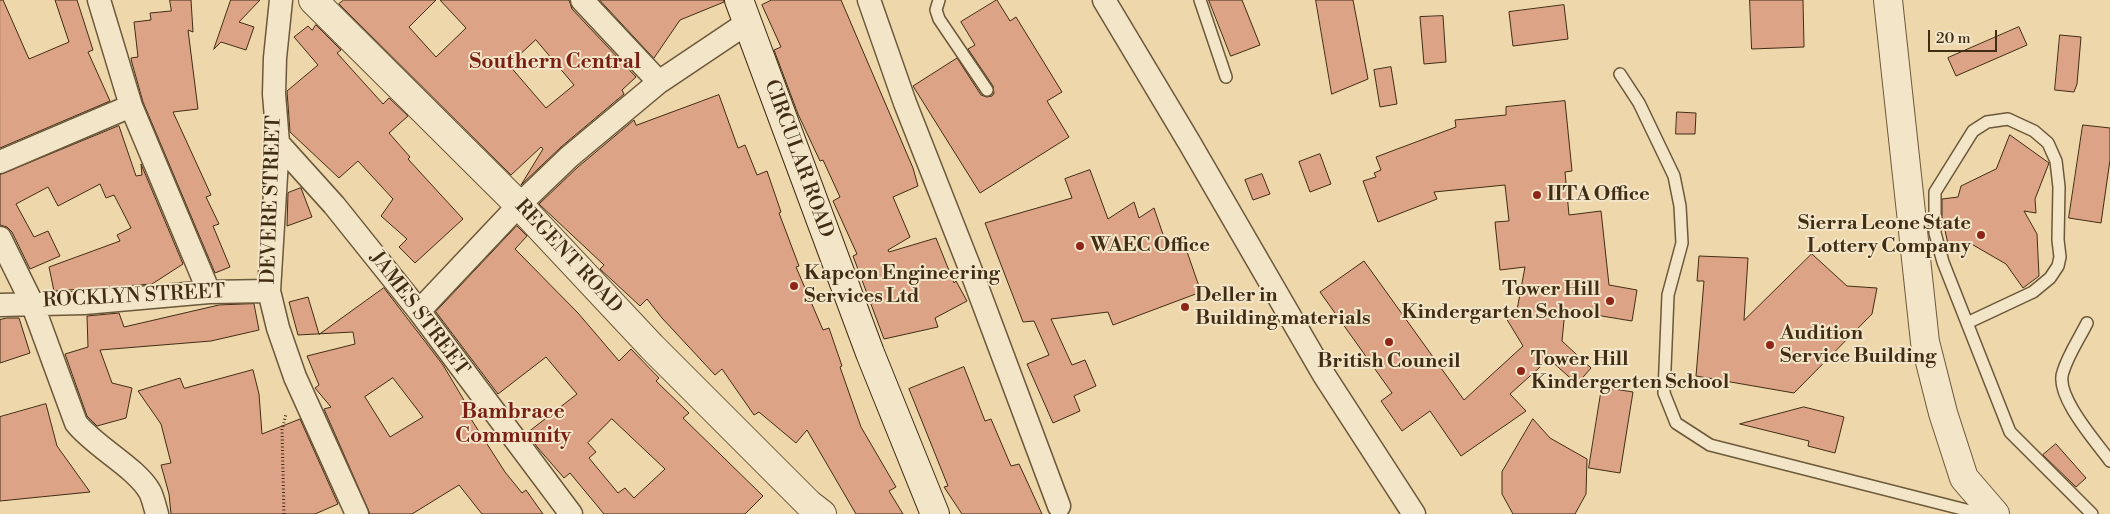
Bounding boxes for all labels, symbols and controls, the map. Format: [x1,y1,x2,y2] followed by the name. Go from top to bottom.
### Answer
[1930,20,1999,52] scale bar
[1936,29,1971,48] text: 20 m
[469,50,641,76] district label: Southern Central
[758,77,838,241] street label: CIRCULAR ROAD
[257,115,287,285] street label: DEVERE STREET
[1547,183,1650,207] place label: IITA Office
[1531,189,1543,201] marker: IITA Office
[509,195,627,319] street label: REGENT ROAD
[1798,212,1971,259] place label: Sierra Leone State Lottery Company
[1975,229,1987,241] marker: Sierra Leone State Lottery Company
[1090,234,1210,258] place label: WAEC Office
[1074,240,1086,252] marker: WAEC Office
[364,247,474,381] street label: JAMES STREET
[804,262,1000,309] place label: Kapcon Engineering Services Ltd
[1401,278,1600,325] place label: Tower Hill Kindergarten School
[42,280,226,314] street label: ROCKLYN STREET
[788,280,800,292] marker: Kapcon Engineering Services Ltd
[1195,284,1371,331] place label: Deller in Building materials
[1604,295,1616,307] marker: Tower Hill Kindergarten School
[1179,301,1191,313] marker: Deller in Building materials
[1780,322,1936,369] place label: Audition Service Building
[1383,336,1395,348] marker: British Council
[1764,339,1776,351] marker: Audition Service Building
[1531,348,1729,395] place label: Tower Hill Kindergerten School
[1317,350,1461,374] place label: British Council
[1515,365,1527,377] marker: Tower Hill Kindergerten School
[455,400,571,450] district label: Bambrace Community

